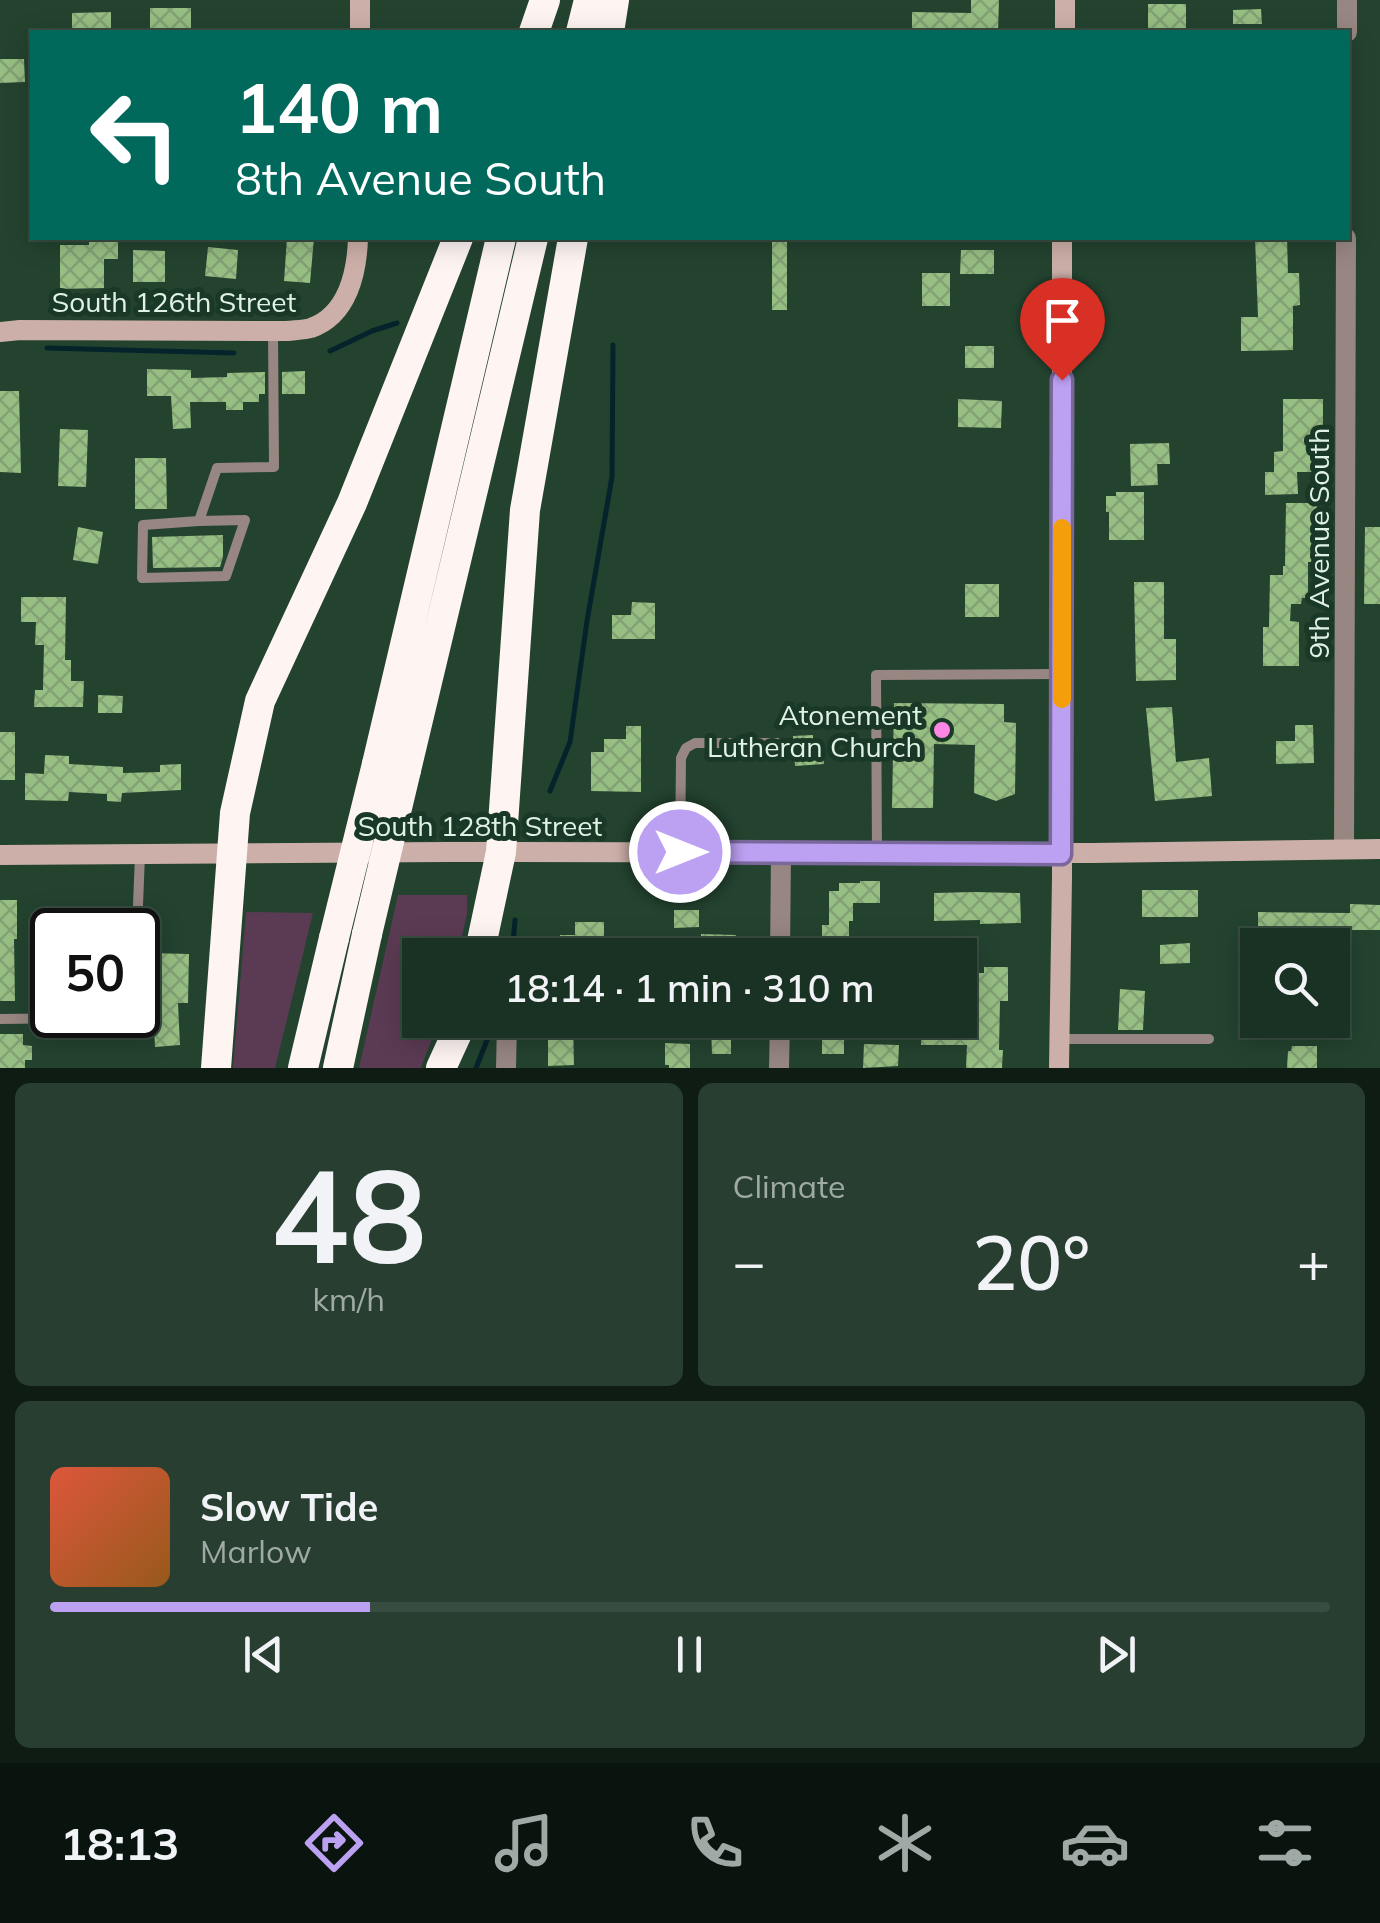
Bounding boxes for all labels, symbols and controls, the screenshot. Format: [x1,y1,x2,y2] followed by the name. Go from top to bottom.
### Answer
[235,63,443,151] text: 140 m
[70,70,200,200] icon: left
[235,150,606,206] text: 8th Avenue South
[1020,278,1105,381] pin
[52,284,296,319] street label: South 126th Street
[1035,293,1090,348] icon: arrive
[1301,428,1336,658] street label: 9th Avenue South
[707,697,922,764] place label: Atonement Lutheran Church
[931,719,953,741] marker: Atonement Lutheran Church
[628,800,732,904] position arrow
[358,808,602,843] street label: South 128th Street
[30,908,160,1038] speed limit sign: 50
[1240,928,1350,1038] map controls
[1240,928,1350,1038] button: search
[504,964,875,1012] text: 18:14 · 1 min · 310 m
[271,1132,427,1296] text: 48
[733,1166,845,1206] text: Climate
[972,1215,1090,1309] text: 20°
[733,1227,766,1296] text: −
[1297,1227,1330,1296] text: +
[313,1279,385,1319] text: km/h
[200,1483,378,1531] text: Slow Tide
[200,1531,312,1571] text: Marlow
[236,1627,291,1682] icon: previous
[662,1627,717,1682] icon: pause
[1089,1627,1144,1682] icon: next
[299,1808,369,1878] icon: directions
[489,1808,559,1878] icon: music
[680,1808,750,1878] icon: phone
[870,1808,940,1878] icon: climate
[1060,1808,1130,1878] icon: car
[1250,1808,1320,1878] icon: filters
[60,1815,179,1871] text: 18:13

